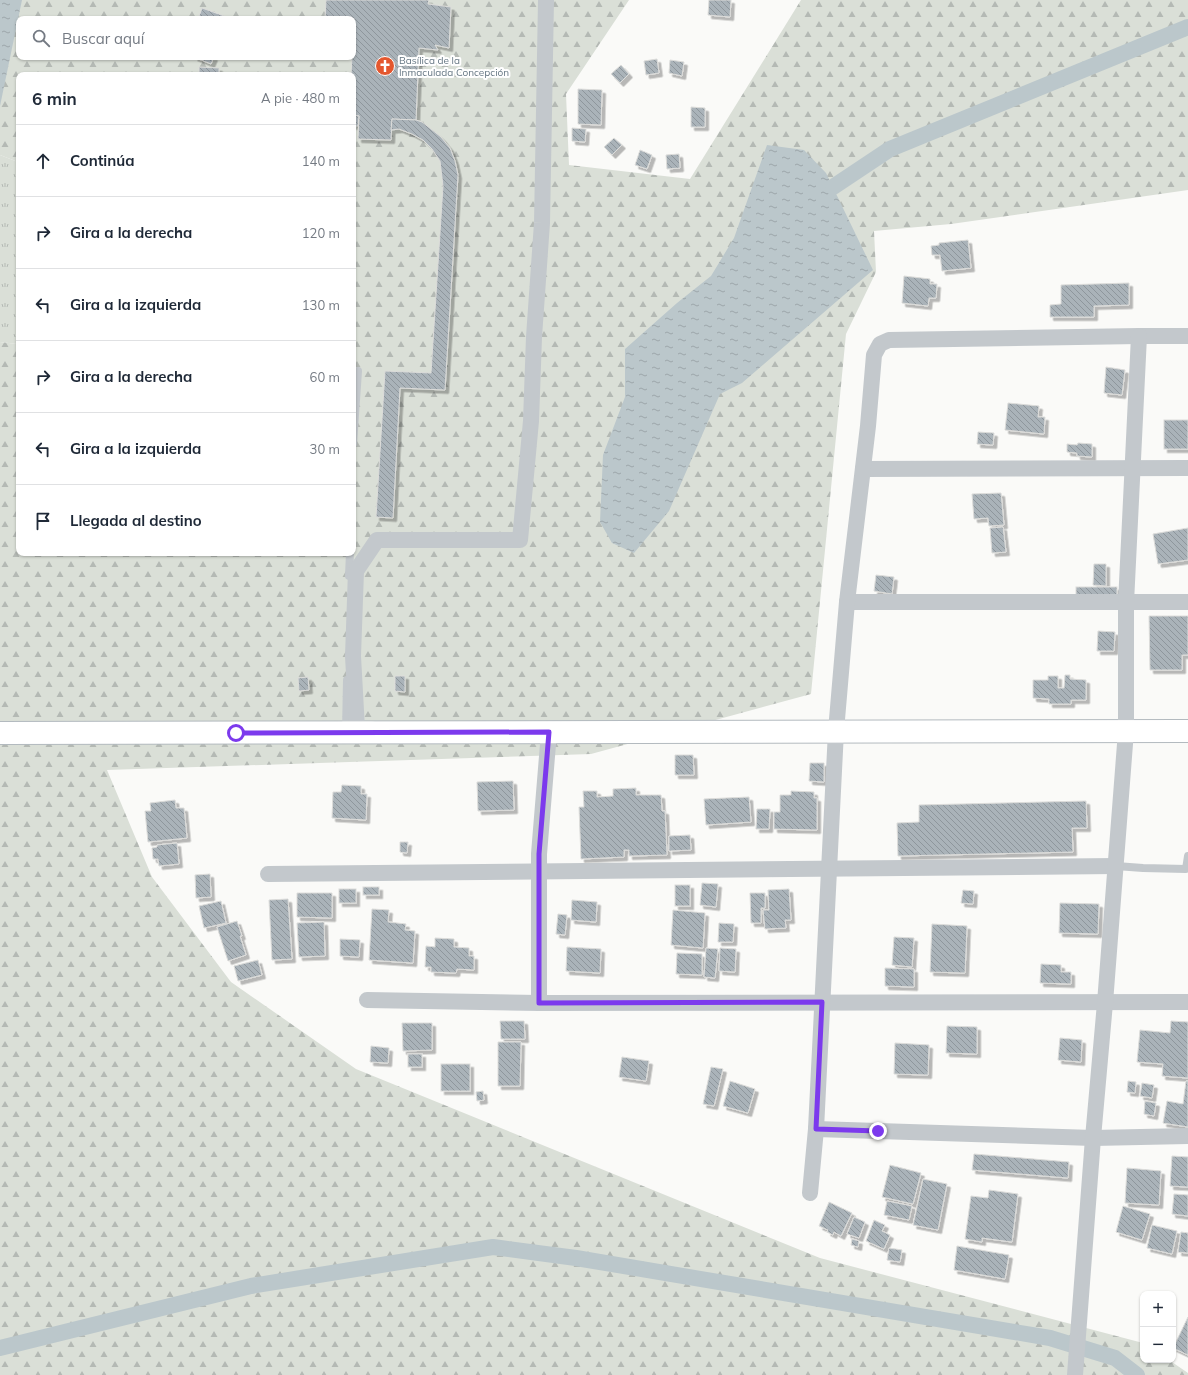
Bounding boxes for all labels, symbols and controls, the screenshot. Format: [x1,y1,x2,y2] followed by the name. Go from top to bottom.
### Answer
[16,16,356,60] search box
[30,27,52,49] icon: search
[62,29,144,48] text: Buscar aquí
[399,54,509,79] place label: Basílica de la Inmaculada Concepción
[374,55,396,77] church icon: Basílica de la Inmaculada Concepción
[32,88,77,109] text: 6 min
[261,90,340,106] text: A pie · 480 m
[32,150,54,172] icon: ahead
[70,151,135,170] text: Continúa
[302,153,340,169] text: 140 m
[32,222,54,244] icon: right
[70,223,192,242] text: Gira a la derecha
[302,225,340,241] text: 120 m
[32,294,54,316] icon: left
[70,295,201,314] text: Gira a la izquierda
[302,297,340,313] text: 130 m
[32,366,54,388] icon: right
[70,367,192,386] text: Gira a la derecha
[310,369,340,385] text: 60 m
[32,438,54,460] icon: left
[70,439,201,458] text: Gira a la izquierda
[310,441,340,457] text: 30 m
[32,510,54,532] icon: arrive
[70,511,202,530] text: Llegada al destino
[227,724,245,742] route start
[869,1122,887,1140] route end
[1140,1291,1176,1363] map controls
[1140,1291,1176,1327] button: +
[1140,1327,1176,1363] button: −

